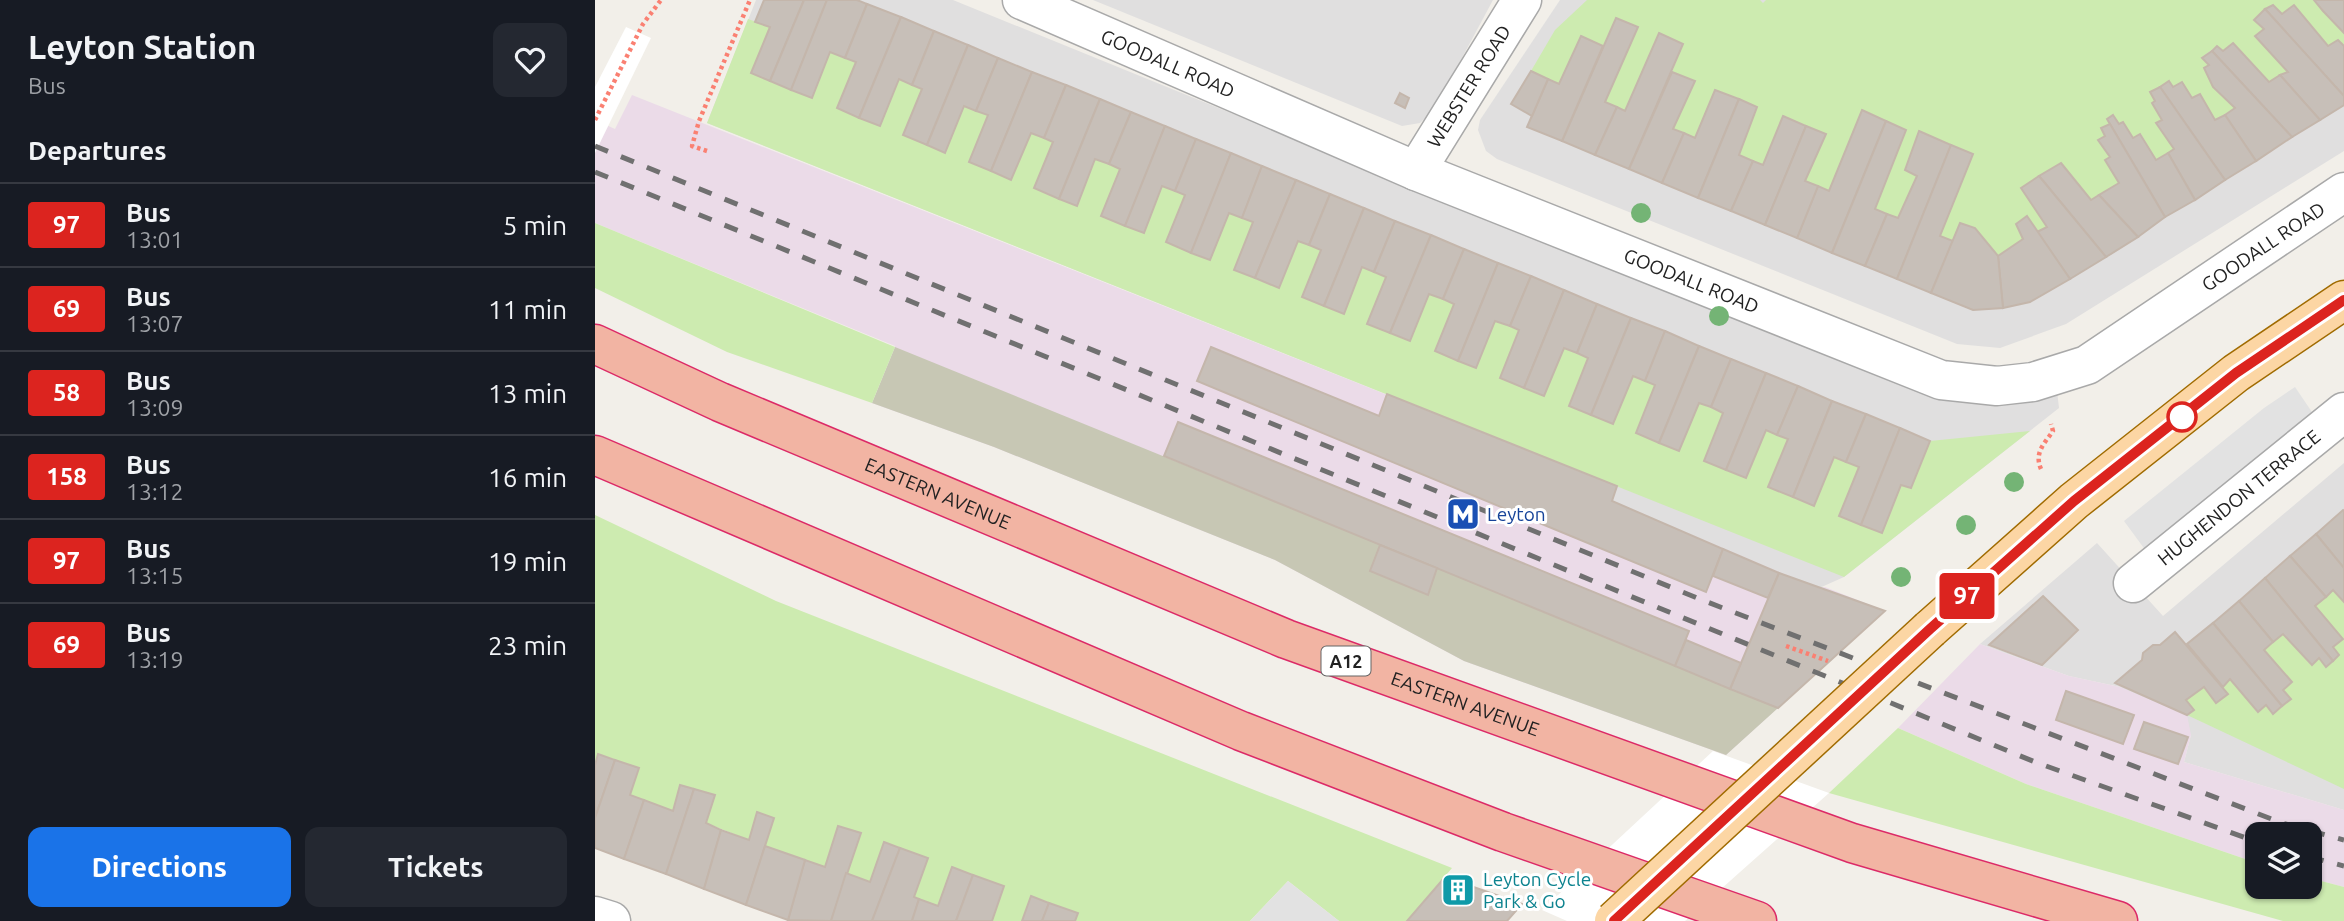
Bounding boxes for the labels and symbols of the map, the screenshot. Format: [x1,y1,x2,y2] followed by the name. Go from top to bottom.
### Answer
[1422,21,1515,151] street label: WEBSTER ROAD
[1098,25,1238,102] street label: GOODALL ROAD
[2197,197,2329,296] street label: GOODALL ROAD
[1621,244,1762,317] street label: GOODALL ROAD
[2167,402,2197,432] unlabelled marker
[2153,425,2324,570] street label: HUGHENDON TERRACE
[862,453,1014,533] street label: EASTERN AVENUE
[1444,495,1482,533] metro station icon: Leyton
[1487,503,1546,525] place label: Leyton
[1935,573,1999,619] line badge: 97
[1321,646,1371,676] road number: A12
[1388,667,1542,740] street label: EASTERN AVENUE
[1483,868,1591,912] place label: Leyton Cycle Park & Go
[1439,871,1477,909] building icon: Leyton Cycle Park & Go

